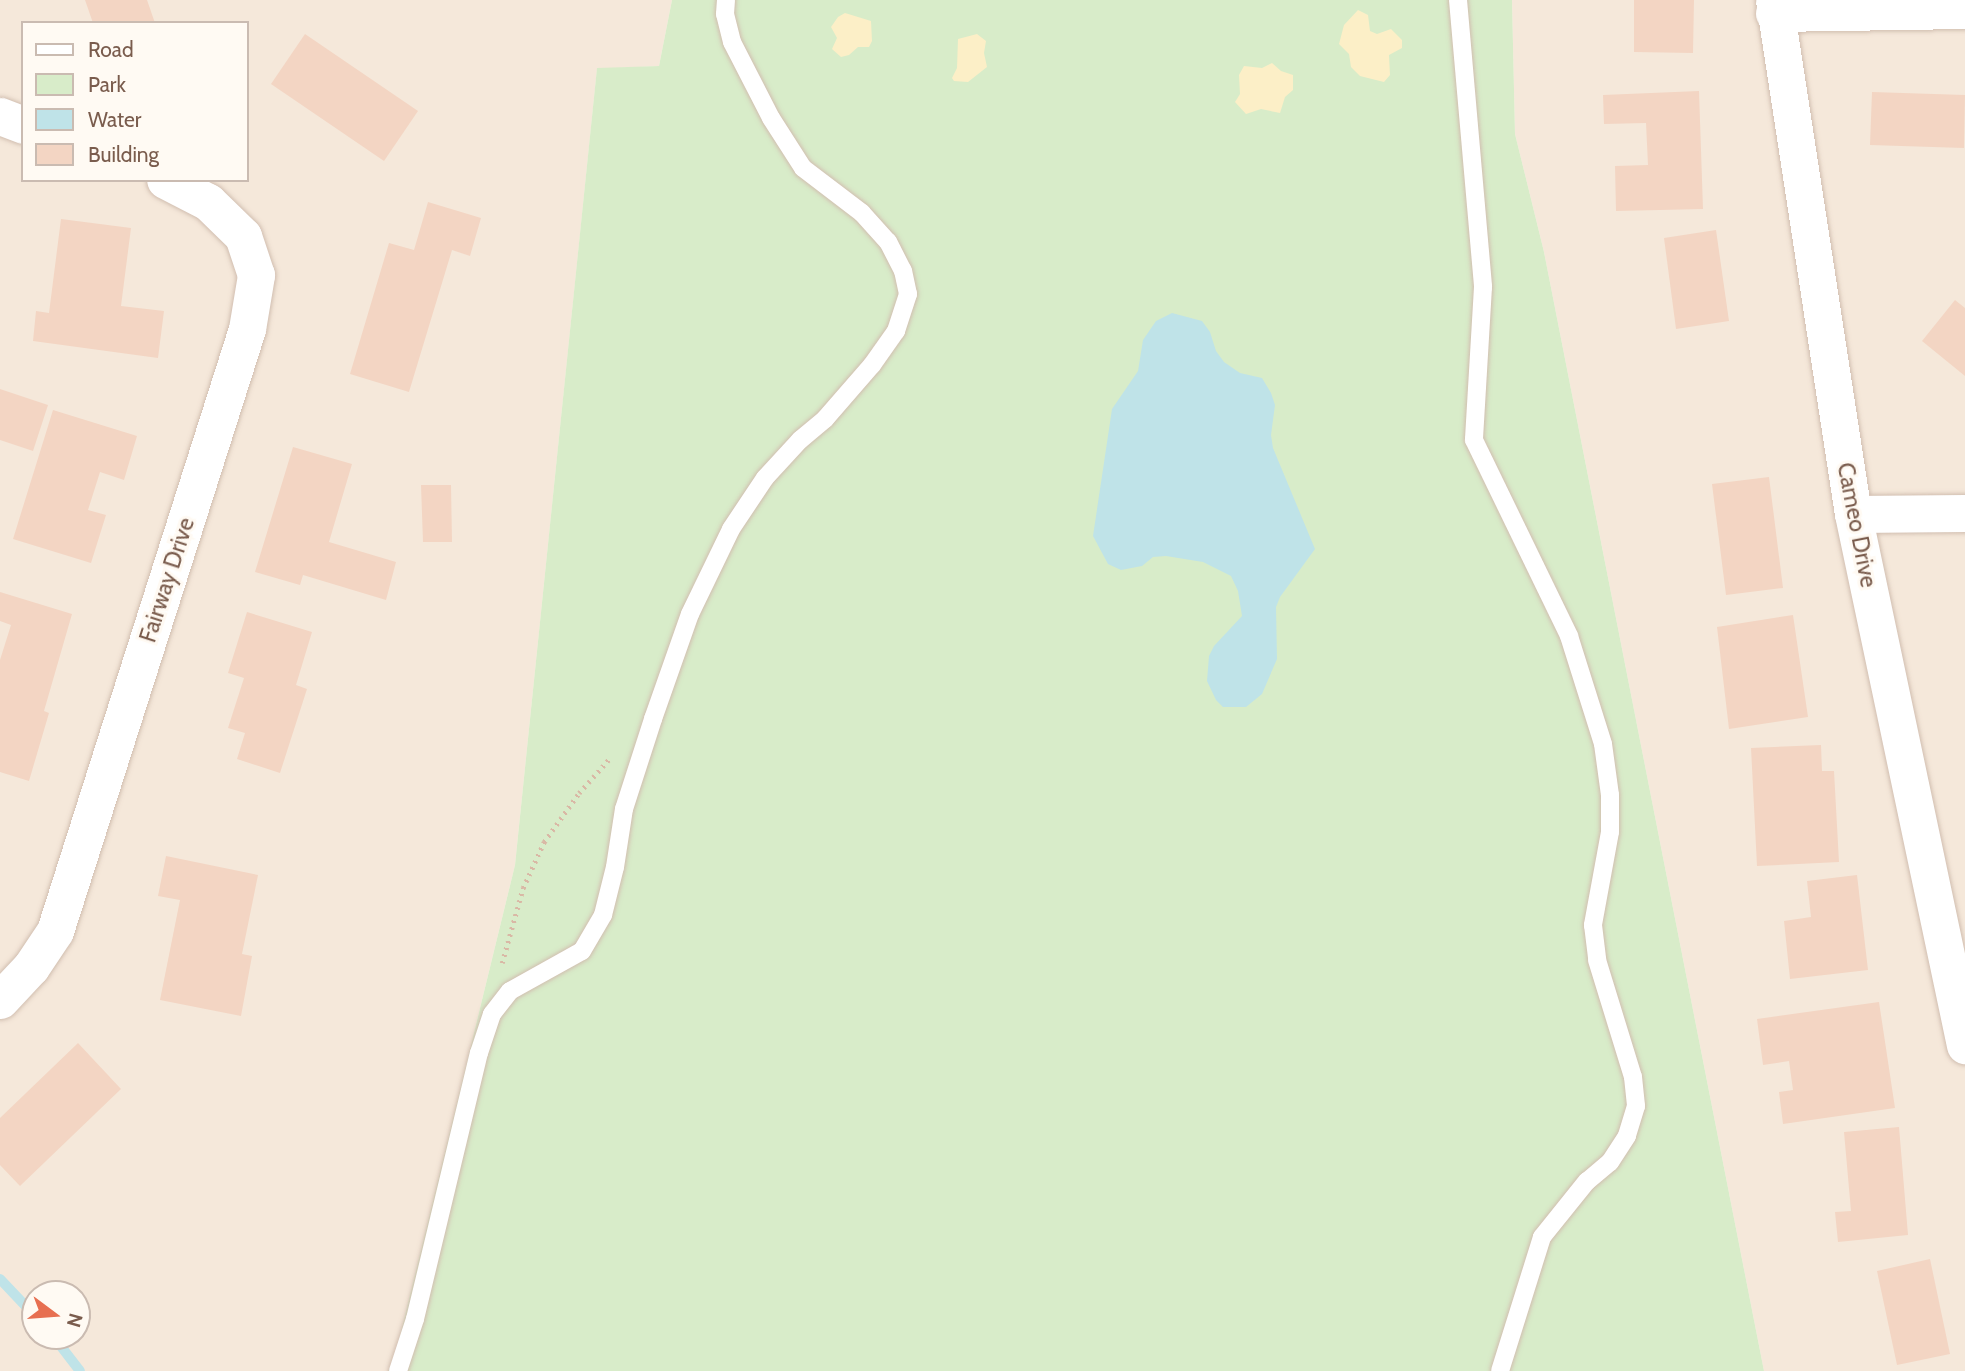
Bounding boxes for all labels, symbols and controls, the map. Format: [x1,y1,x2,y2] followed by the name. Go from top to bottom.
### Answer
[21,21,248,182] legend
[88,37,134,62] text: Road
[88,72,126,97] text: Park
[88,107,141,132] text: Water
[88,142,159,167] text: Building
[1831,460,1883,590] street label: Cameo Drive
[134,514,200,646] street label: Fairway Drive
[21,1280,91,1350] north arrow
[62,1311,88,1330] text: N

